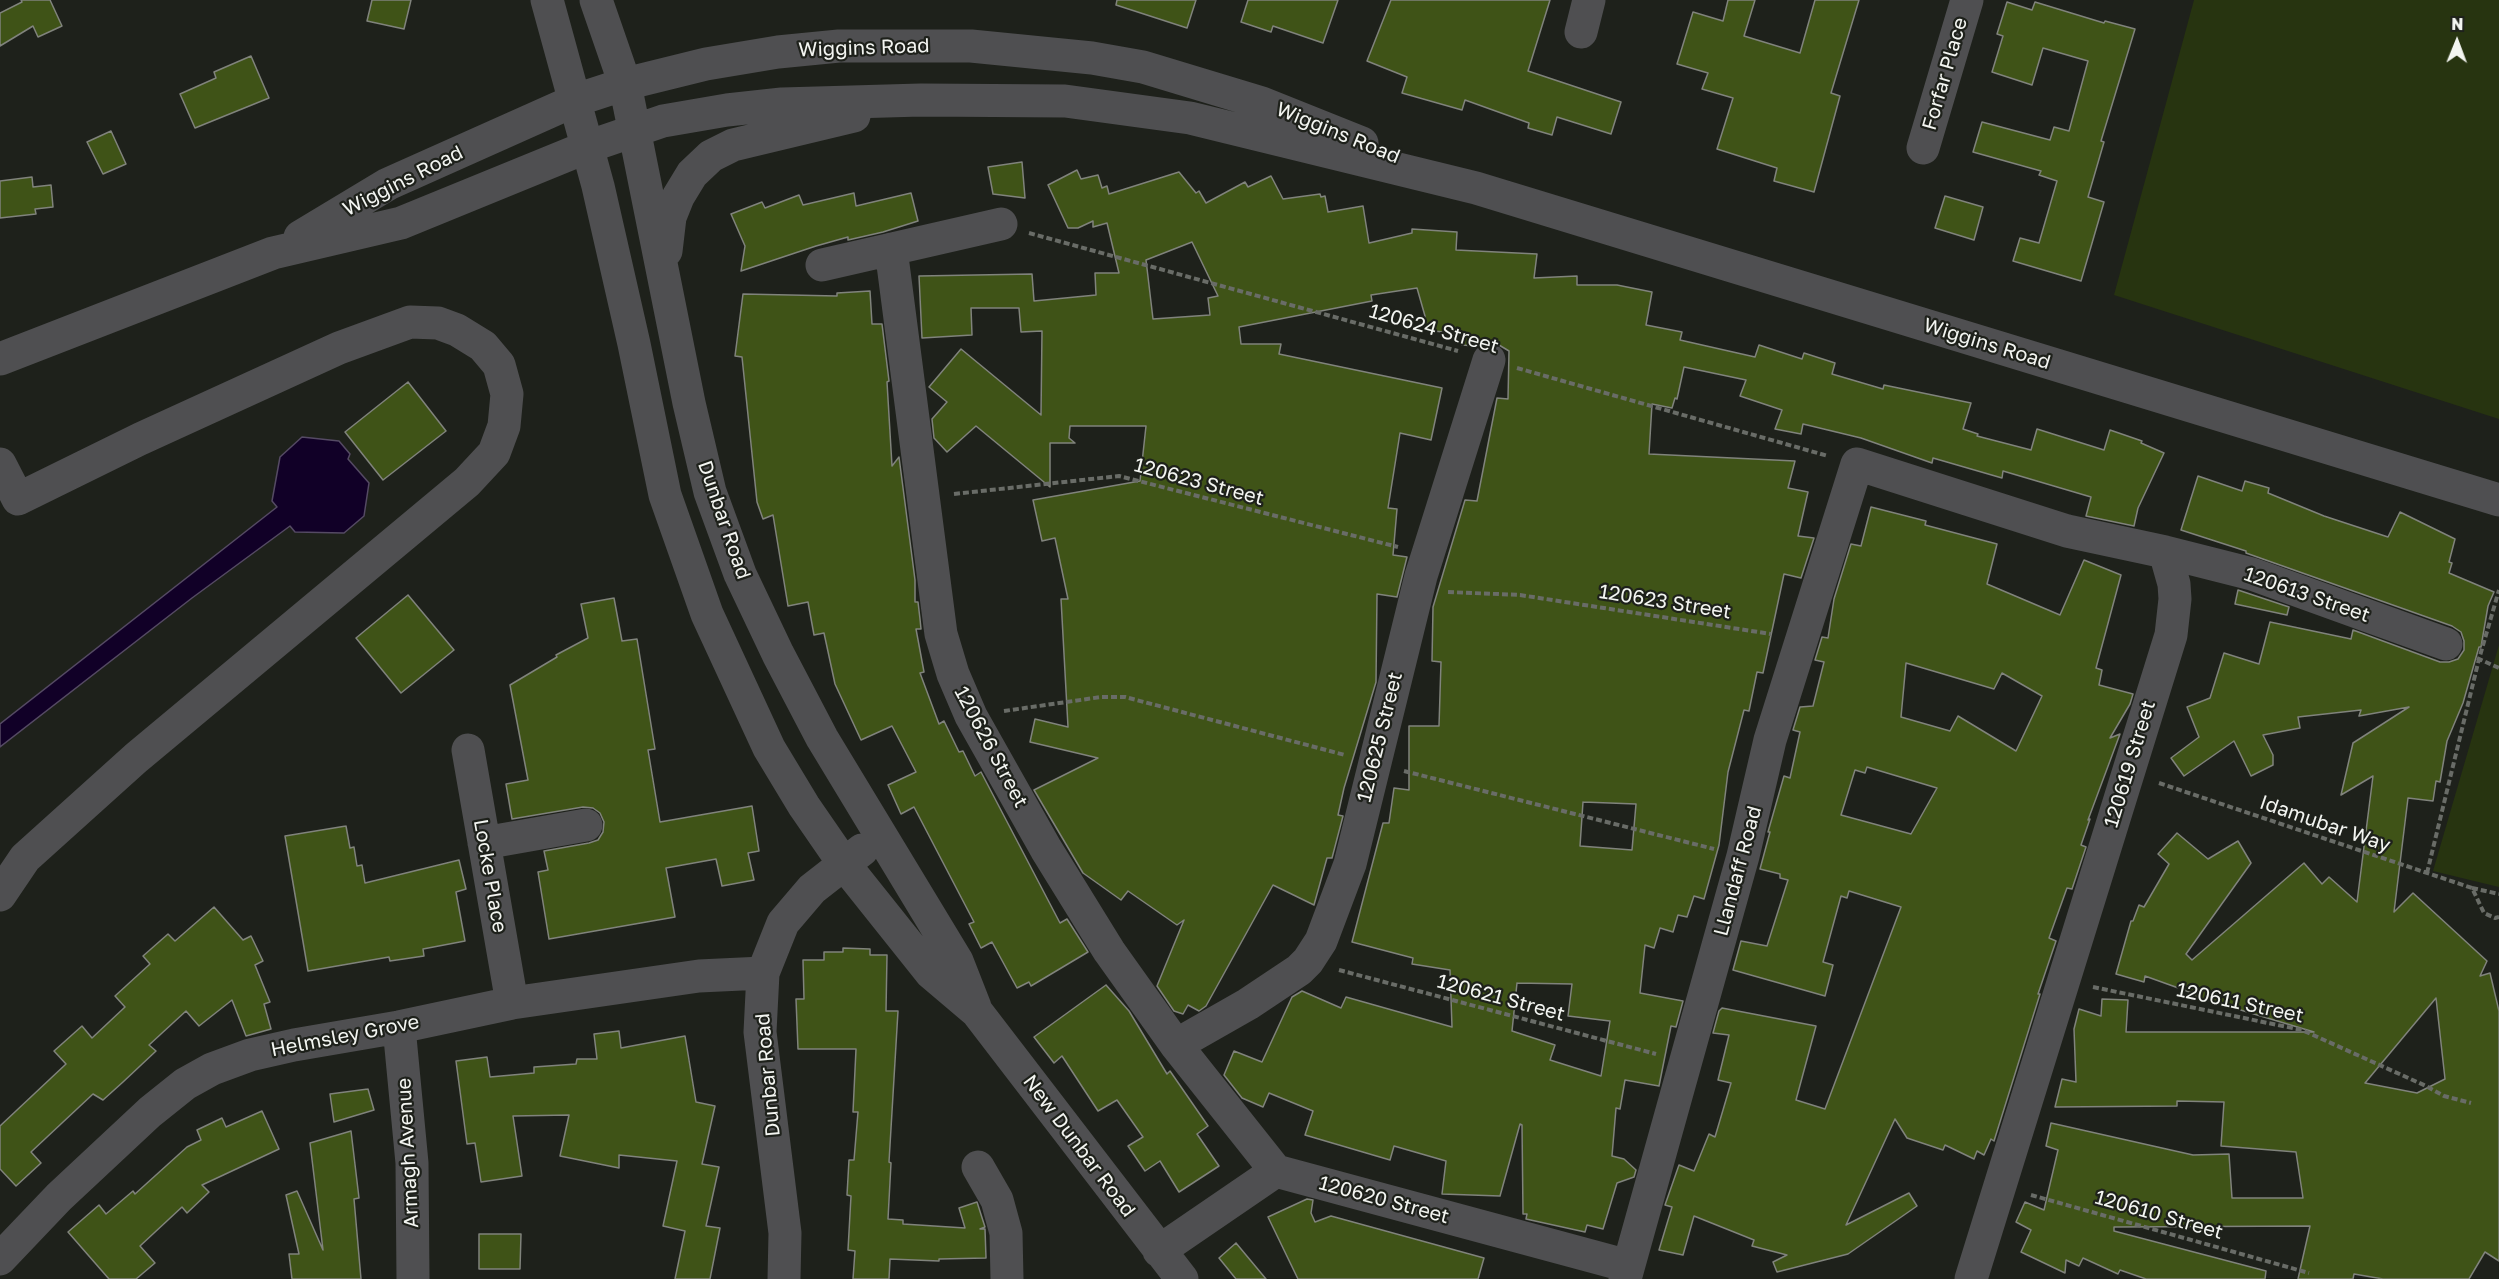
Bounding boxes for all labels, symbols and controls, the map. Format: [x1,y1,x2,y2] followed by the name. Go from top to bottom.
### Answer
[2427,12,2487,72] north arrow
[2451,14,2464,34] text: N
[1917,15,1973,133] street label: Forfar Place
[798,34,930,62] street label: Wiggins Road
[1273,97,1403,169] street label: Wiggins Road
[339,140,467,222] street label: Wiggins Road
[1366,299,1502,359] street label: 120624 Street
[1921,313,2053,375] street label: Wiggins Road
[1132,453,1266,511] street label: 120623 Street
[693,458,755,582] street label: Dunbar Road
[2241,562,2373,628] street label: 120613 Street
[1597,580,1733,624] street label: 120623 Street
[1352,669,1408,805] street label: 120625 Street
[949,682,1033,812] street label: 120626 Street
[2099,697,2161,831] street label: 120619 Street
[2257,790,2393,858] street label: Idamubar Way
[1709,803,1767,939] street label: Llandaff Road
[468,817,512,935] street label: Locke Place
[1434,969,1568,1027] street label: 120621 Street
[2174,978,2306,1028] street label: 120611 Street
[269,1010,421,1062] street label: Helmsley Grove
[751,1012,785,1138] street label: Dunbar Road
[1018,1070,1140,1222] street label: New Dunbar Road
[392,1077,424,1229] street label: Armagh Avenue
[1316,1171,1452,1229] street label: 120620 Street
[2092,1185,2226,1245] street label: 120610 Street

